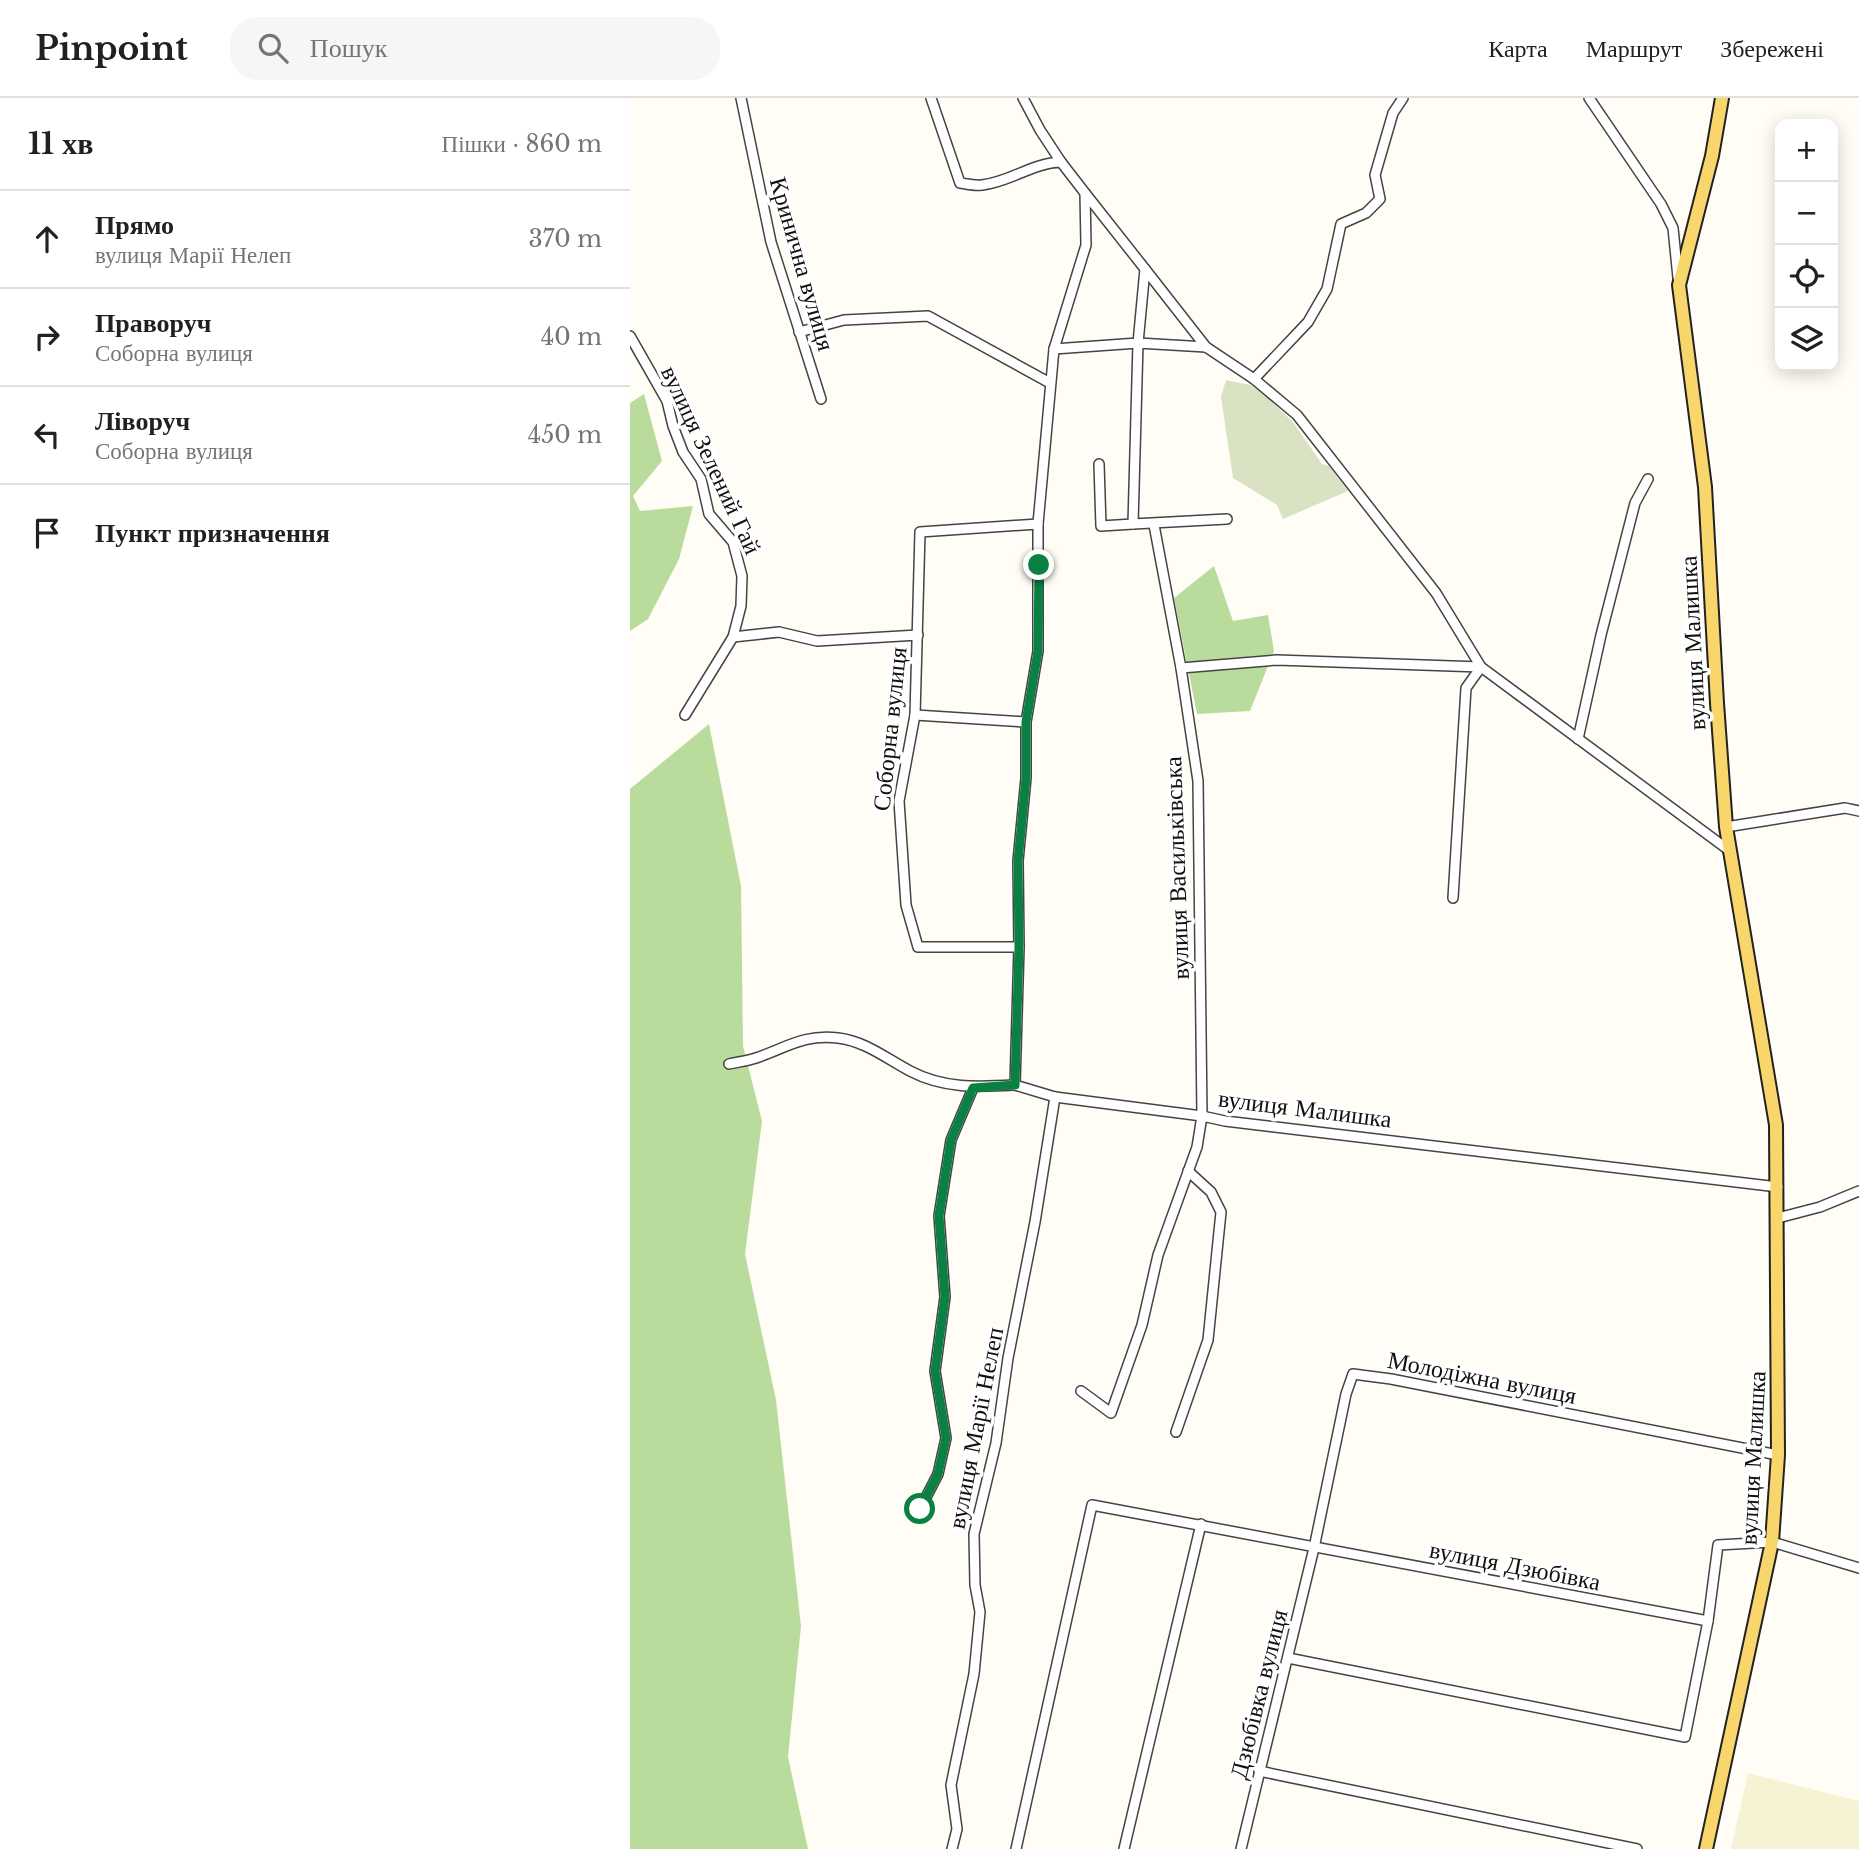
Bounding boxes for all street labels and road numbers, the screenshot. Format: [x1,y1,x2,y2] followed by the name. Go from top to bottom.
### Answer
[764,174,841,354] street label: Кринична вулиця
[655,361,768,559] street label: вулиця Зелений Гай
[1673,555,1712,731] street label: вулиця Малишка
[866,646,913,812] street label: Соборна вулиця
[1158,756,1195,980] street label: вулиця Васильківська
[1217,1083,1394,1134] street label: вулиця Малишка
[942,1325,1009,1531] street label: вулиця Марії Нелеп
[1385,1345,1579,1410] street label: Молодіжна вулиця
[1733,1370,1772,1546] street label: вулиця Малишка
[1427,1535,1603,1596] street label: вулиця Дзюбівка
[1223,1606,1294,1782] street label: Дзюбівка вулиця

